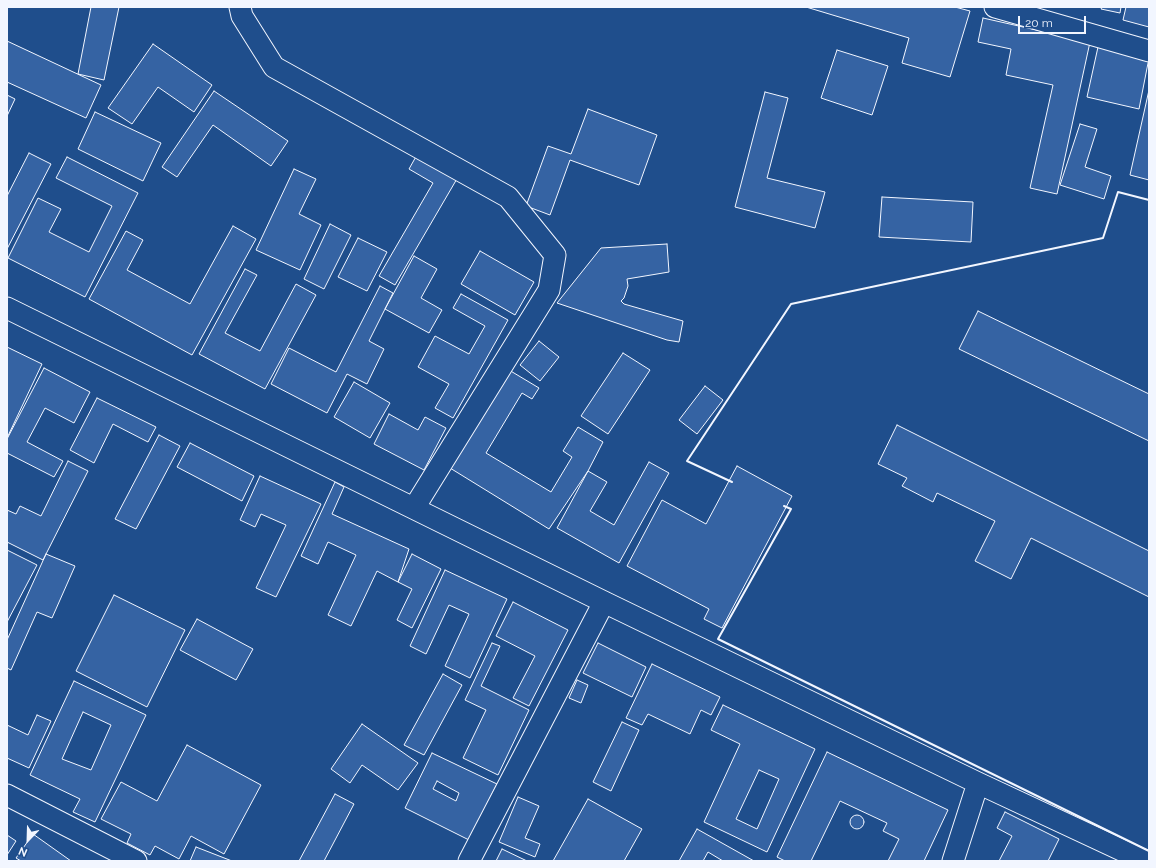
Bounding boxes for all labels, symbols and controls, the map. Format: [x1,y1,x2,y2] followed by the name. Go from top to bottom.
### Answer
[1020,8,1088,34] scale bar
[1025,16,1053,30] text: 20 m
[8,820,48,860] north arrow
[17,844,30,859] text: N

